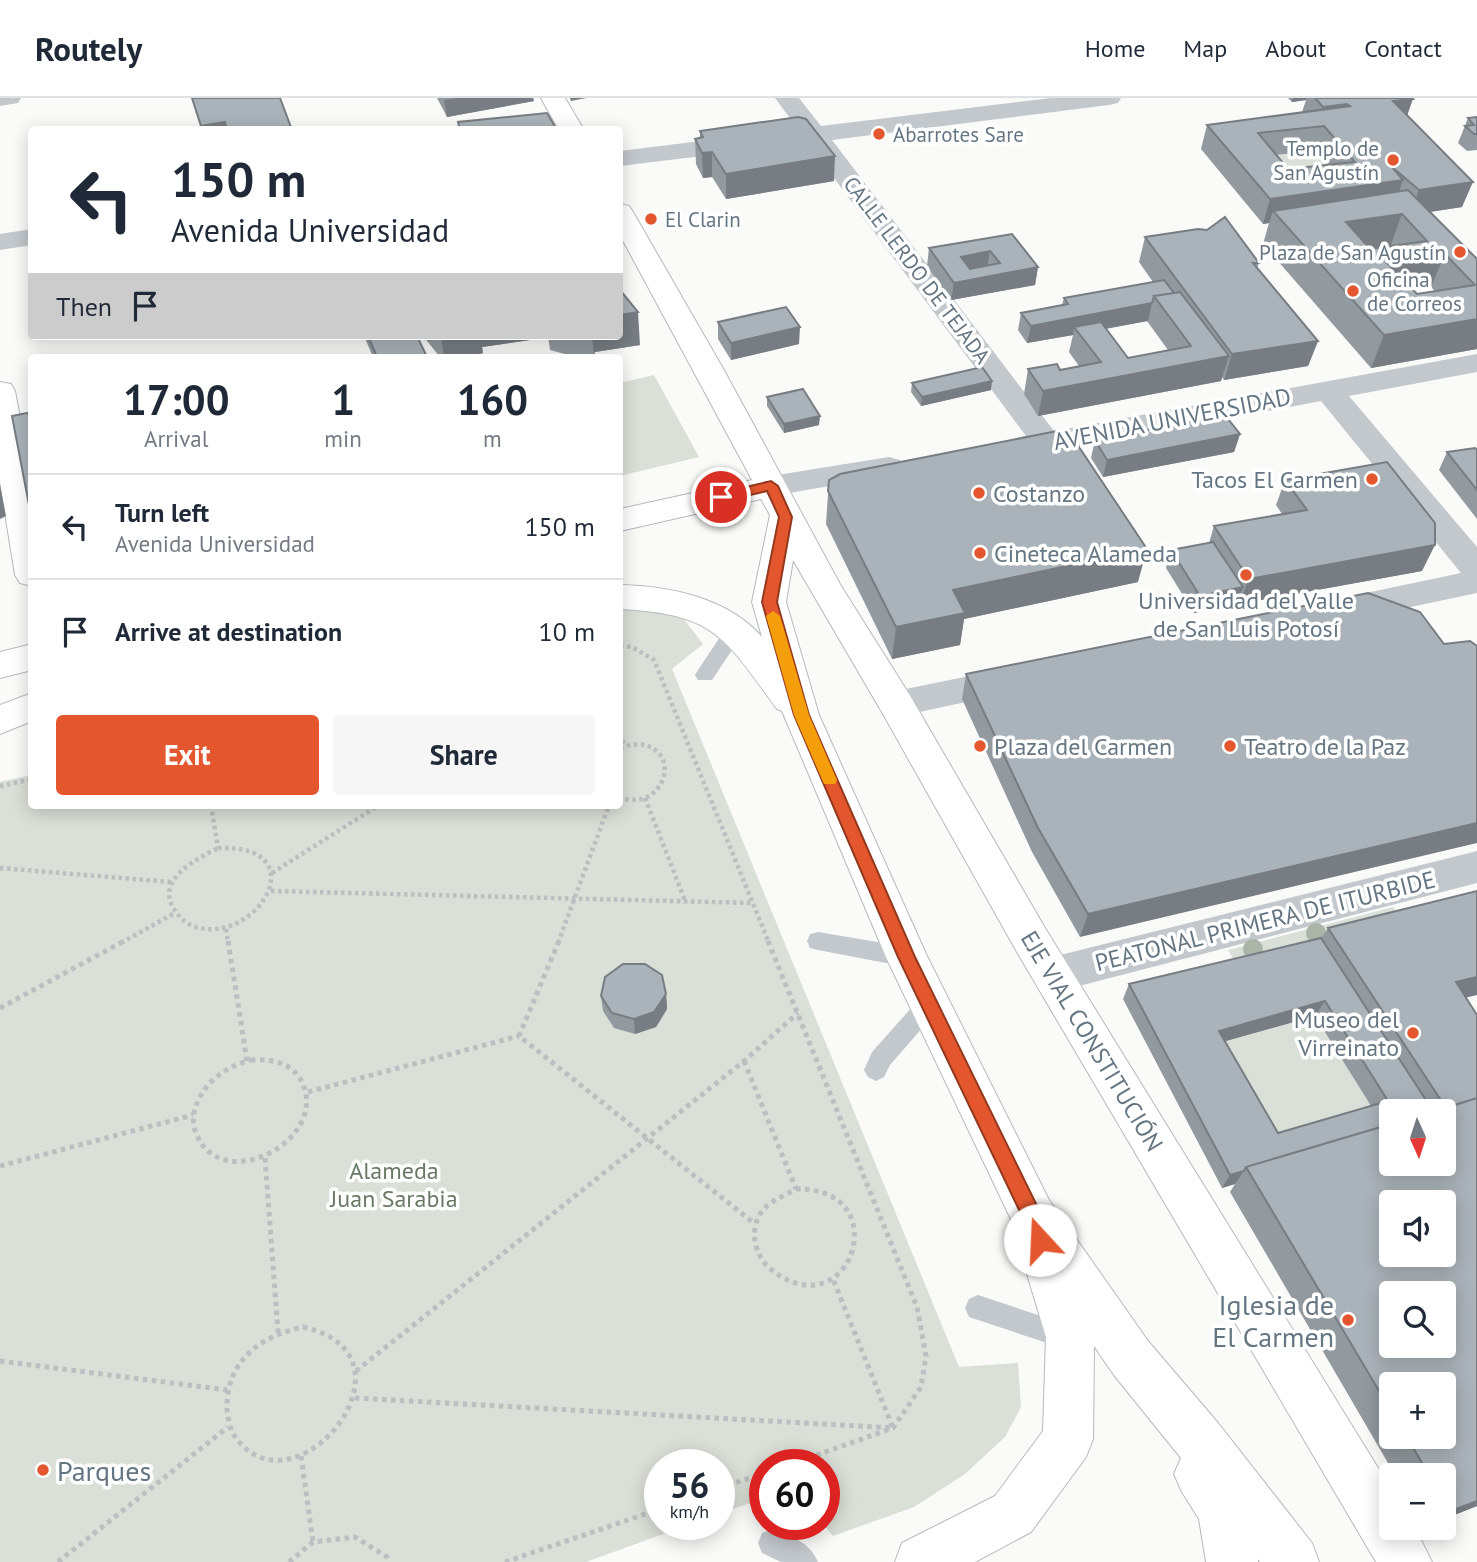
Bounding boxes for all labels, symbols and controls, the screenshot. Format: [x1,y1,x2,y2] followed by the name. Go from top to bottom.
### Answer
[35,27,142,70] text: Routely
[1085,33,1145,64] text: Home
[1183,33,1227,64] text: Map
[1265,33,1326,64] text: About
[1364,33,1442,64] text: Contact
[893,121,1024,148] place label: Abarrotes Sare
[871,126,887,142] marker: Abarrotes Sare
[1273,135,1379,186] place label: Templo de San Agustín
[171,147,306,211] text: 150 m
[1385,152,1401,168] marker: Templo de San Agustín
[56,154,147,245] icon: left
[838,171,997,369] street label: CALLE LERDO DE TEJADA
[665,206,741,233] place label: El Clarin
[171,209,449,251] text: Avenida Universidad
[643,211,659,227] marker: El Clarin
[1259,239,1446,266] place label: Plaza de San Agustín
[1452,244,1468,260] marker: Plaza de San Agustín
[1367,266,1462,317] place label: Oficina de Correos
[1345,283,1361,299] marker: Oficina de Correos
[126,287,164,325] icon: arrive
[56,290,112,323] text: Then
[123,372,229,427] text: 17:00
[331,372,355,427] text: 1
[457,372,528,427] text: 160
[1051,381,1293,457] street label: AVENIDA UNIVERSIDAD
[144,424,208,453] text: Arrival
[324,424,362,453] text: min
[483,424,502,453] text: m
[1191,464,1358,495] place label: Tacos El Carmen
[691,467,751,527] pin
[1364,471,1380,487] marker: Tacos El Carmen
[702,478,740,516] icon: arrive
[993,478,1085,509] place label: Costanzo
[971,485,987,501] marker: Costanzo
[115,496,209,529] text: Turn left
[56,508,94,546] icon: left
[524,510,595,543] text: 150 m
[115,529,315,558] text: Avenida Universidad
[994,538,1177,569] place label: Cineteca Alameda
[972,545,988,561] marker: Cineteca Alameda
[1238,567,1254,583] marker: Universidad del Valle de San Luis Potosí
[1138,585,1354,644] place label: Universidad del Valle de San Luis Potosí
[56,613,94,651] icon: arrive
[115,615,342,648] text: Arrive at destination
[539,615,595,648] text: 10 m
[56,715,319,795] button: Exit
[333,715,595,795] button: Share
[994,731,1172,762] place label: Plaza del Carmen
[1244,731,1406,762] place label: Teatro de la Paz
[972,738,988,754] marker: Plaza del Carmen
[1222,738,1238,754] marker: Teatro de la Paz
[1092,864,1438,978] street label: PEATONAL PRIMERA DE ITURBIDE
[1014,925,1170,1157] street label: EJE VIAL CONSTITUCIÓN
[1294,1004,1399,1063] place label: Museo del Virreinato
[1405,1025,1421,1041] marker: Museo del Virreinato
[1379,1099,1456,1176] north arrow
[1379,1099,1456,1540] map controls
[329,1155,458,1214] park label: Alameda Juan Sarabia
[1379,1190,1456,1267] button: sound
[1003,1203,1077,1277] position arrow
[1379,1281,1456,1358] button: search
[1212,1286,1334,1355] place label: Iglesia de El Carmen
[1340,1312,1356,1328] marker: Iglesia de El Carmen
[1379,1372,1456,1449] button: +
[749,1449,840,1540] speed limit sign: 60
[57,1452,151,1489] place label: Parques
[35,1462,51,1478] marker: Parques
[670,1462,709,1508] text: 56
[1379,1463,1456,1540] button: −
[670,1500,709,1523] text: km/h

